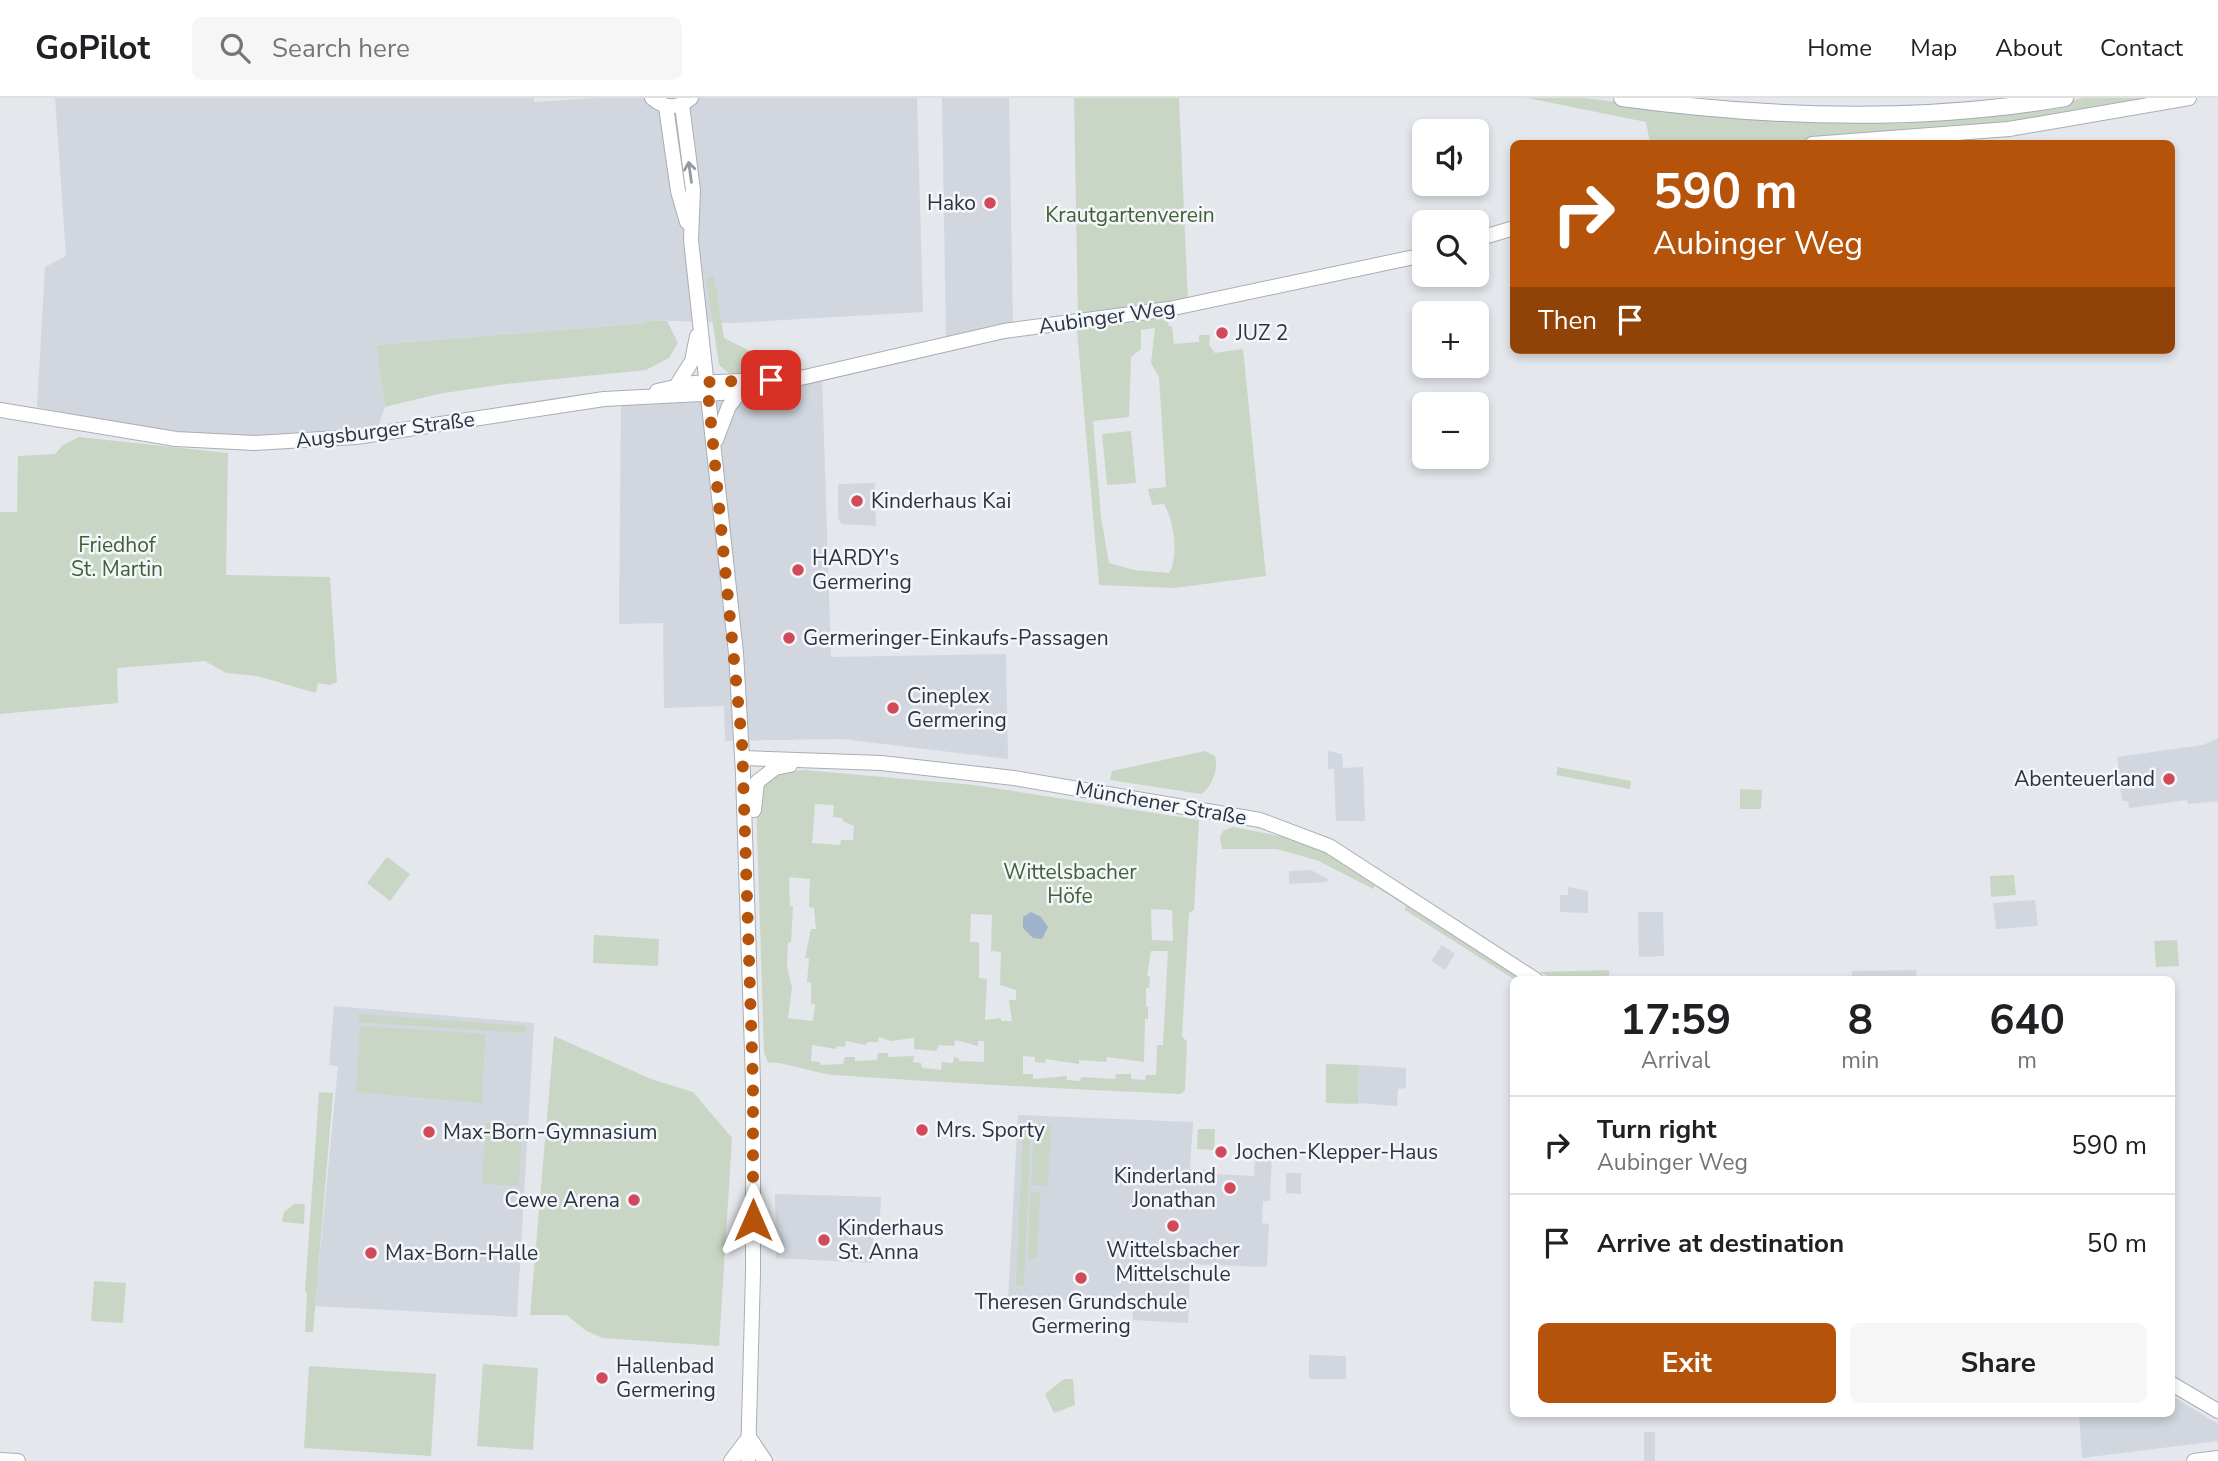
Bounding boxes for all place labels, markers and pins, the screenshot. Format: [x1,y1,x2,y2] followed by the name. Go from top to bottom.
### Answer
[927,189,976,217] place label: Hako
[982,195,998,211] marker: Hako
[1235,319,1288,347] place label: JUZ 2
[1214,325,1230,341] marker: JUZ 2
[741,350,801,410] pin
[871,487,1011,515] place label: Kinderhaus Kai
[849,493,865,509] marker: Kinderhaus Kai
[812,544,912,596] place label: HARDY's Germering
[790,562,806,578] marker: HARDY's Germering
[803,624,1109,652] place label: Germeringer-Einkaufs-Passagen
[781,630,797,646] marker: Germeringer-Einkaufs-Passagen
[907,682,1007,734] place label: Cineplex Germering
[885,700,901,716] marker: Cineplex Germering
[2014,765,2155,793] place label: Abenteuerland
[2161,771,2177,787] marker: Abenteuerland
[936,1116,1045,1144] place label: Mrs. Sporty
[443,1118,657,1146] place label: Max-Born-Gymnasium
[914,1122,930,1138] marker: Mrs. Sporty
[421,1124,437,1140] marker: Max-Born-Gymnasium
[1234,1138,1438,1166] place label: Jochen-Klepper-Haus
[1213,1144,1229,1160] marker: Jochen-Klepper-Haus
[1114,1162,1216,1214] place label: Kinderland Jonathan
[1222,1180,1238,1196] marker: Kinderland Jonathan
[505,1186,620,1214] place label: Cewe Arena
[626,1192,642,1208] marker: Cewe Arena
[838,1214,944,1266] place label: Kinderhaus St. Anna
[1165,1218,1181,1234] marker: Wittelsbacher Mittelschule
[816,1232,832,1248] marker: Kinderhaus St. Anna
[1106,1236,1240,1288] place label: Wittelsbacher Mittelschule
[385,1239,538,1267] place label: Max-Born-Halle
[363,1245,379,1261] marker: Max-Born-Halle
[1073,1270,1089,1286] marker: Theresen Grundschule Germering
[975,1288,1187,1340] place label: Theresen Grundschule Germering
[616,1352,716,1404] place label: Hallenbad Germering
[594,1370,610,1386] marker: Hallenbad Germering

